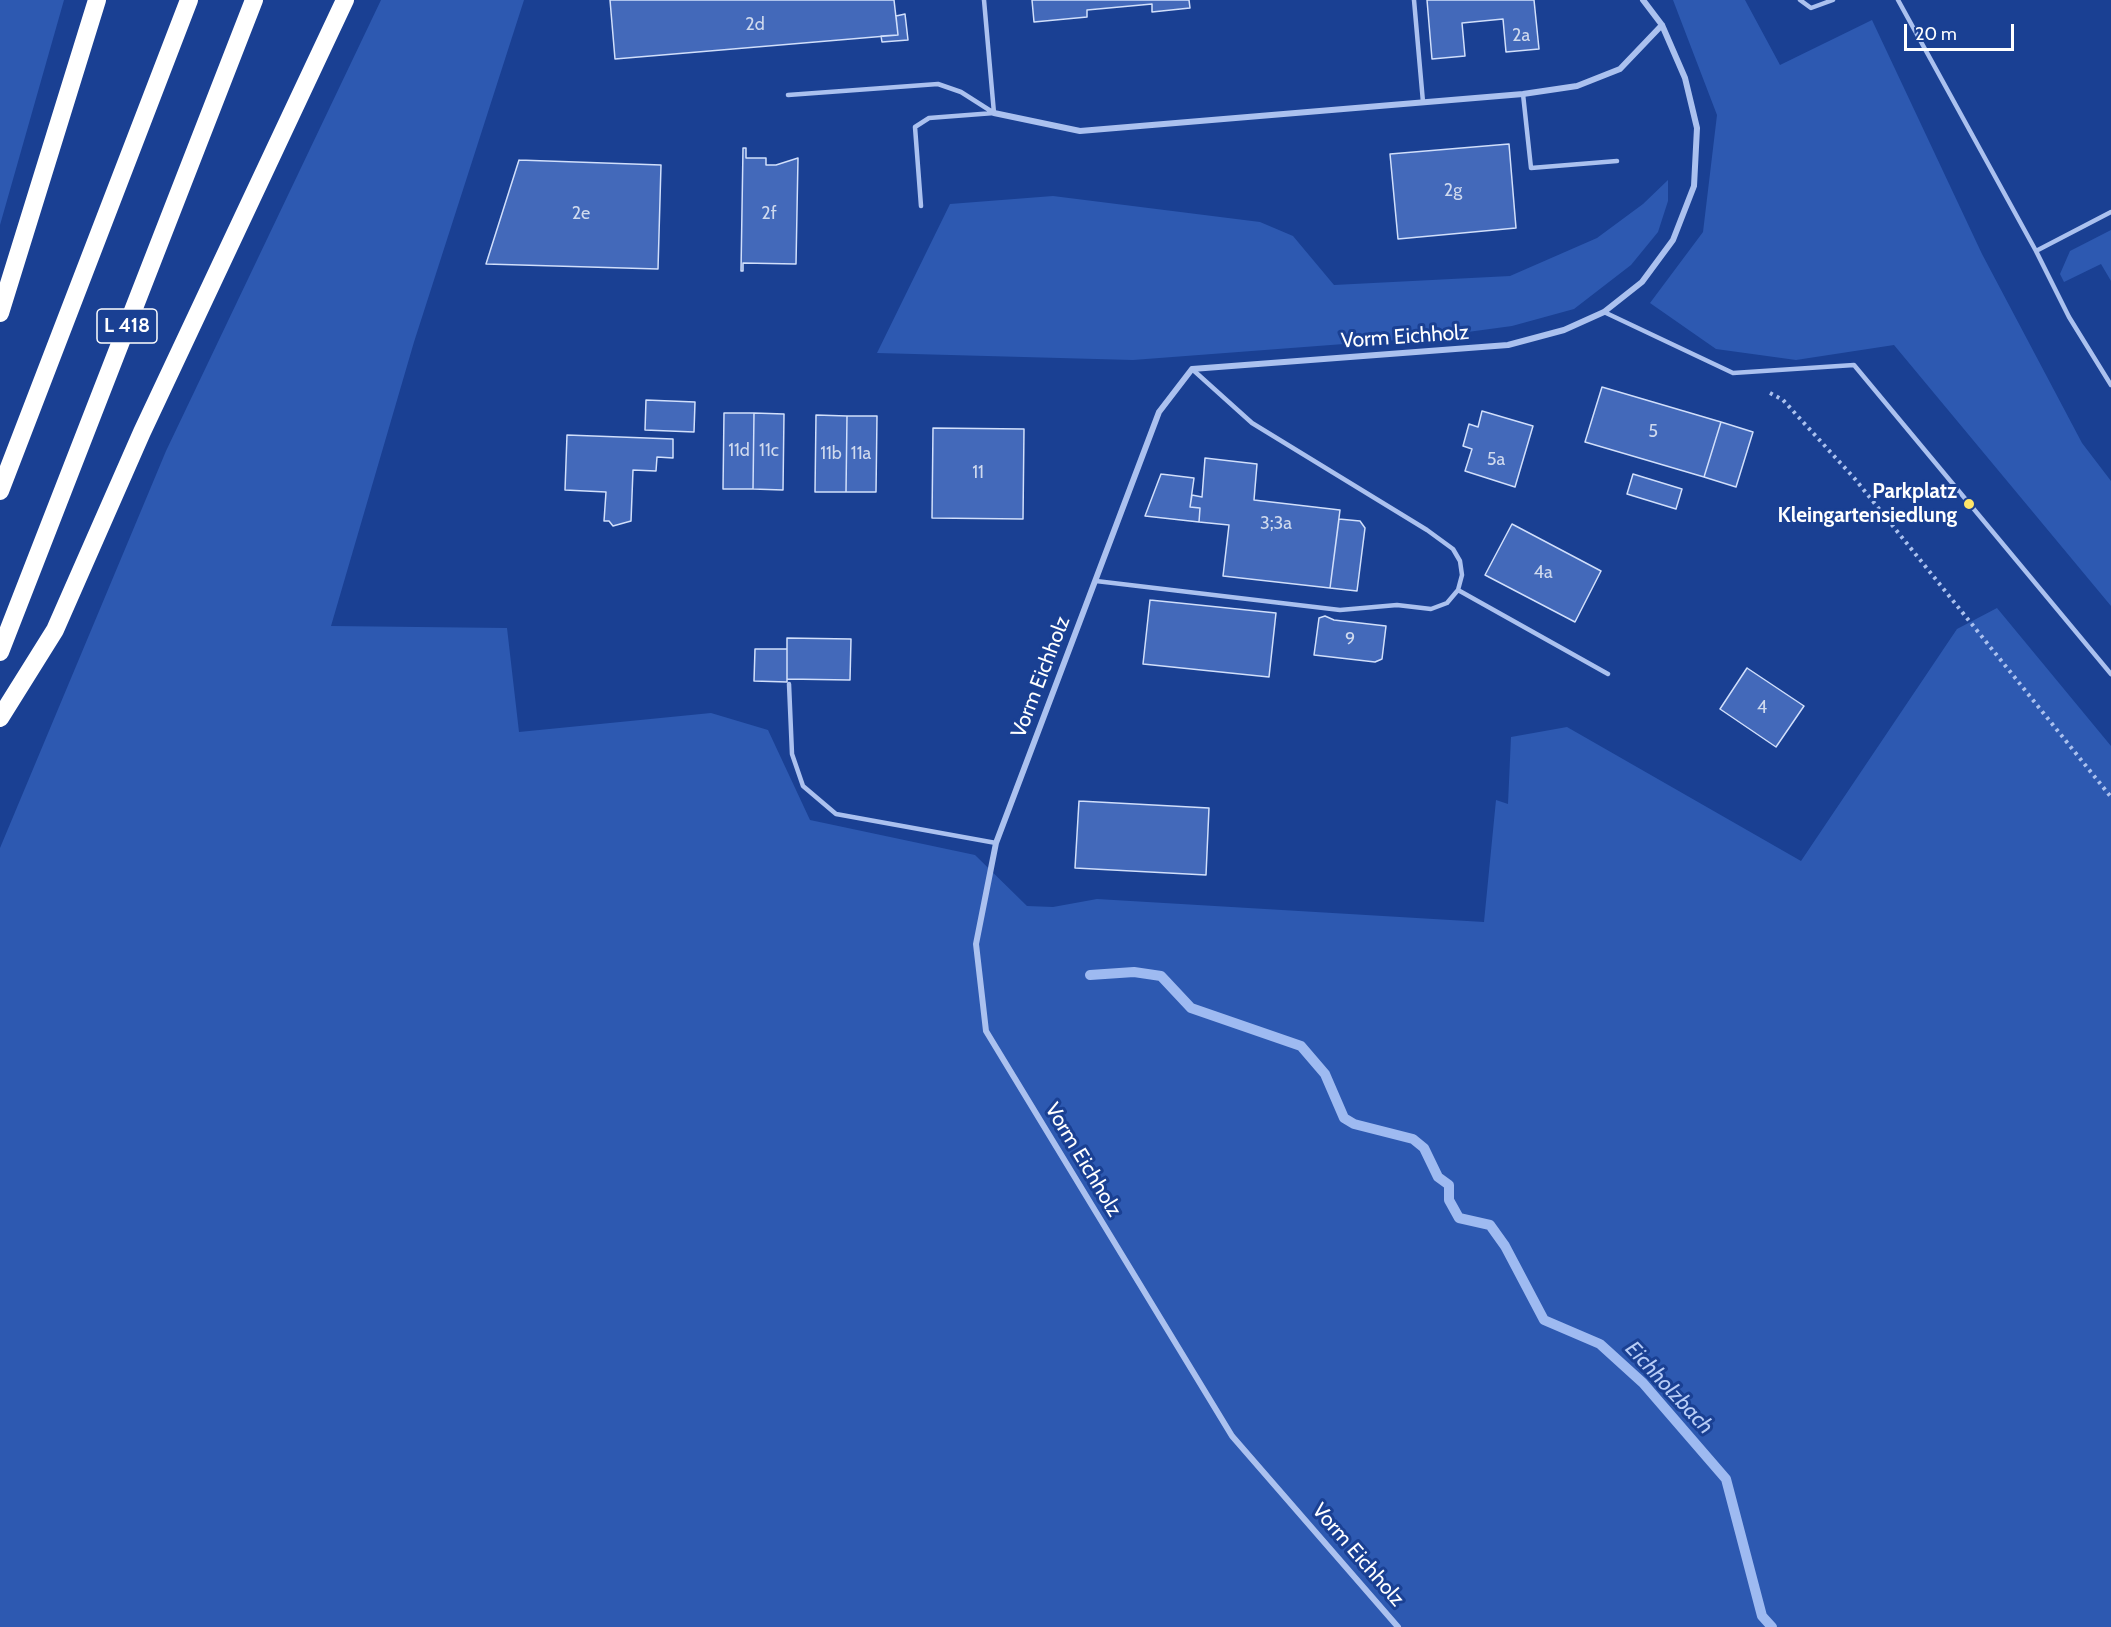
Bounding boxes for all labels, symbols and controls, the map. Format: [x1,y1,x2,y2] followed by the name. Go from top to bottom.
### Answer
[1907,12,2016,50] scale bar
[745,14,765,36] house number: 2d
[1915,23,1957,45] text: 20 m
[1512,25,1530,47] house number: 2a
[1444,180,1462,202] house number: 2g
[572,203,590,225] house number: 2e
[761,203,777,225] house number: 2f
[97,309,157,343] road number: L 418
[1340,320,1470,354] street label: Vorm Eichholz
[1648,421,1658,443] house number: 5
[728,440,750,462] house number: 11d
[759,440,779,462] house number: 11c
[820,443,842,465] house number: 11b
[851,443,871,465] house number: 11a
[1487,449,1505,471] house number: 5a
[972,462,984,484] house number: 11
[1778,479,1957,529] place label: Parkplatz Kleingartensiedlung
[1962,497,1976,511] marker: Parkplatz Kleingartensiedlung
[1260,513,1292,535] house number: 3;3a
[1533,562,1553,584] house number: 4a
[1006,613,1076,741] street label: Vorm Eichholz
[1345,629,1355,651] house number: 9
[1757,697,1767,719] house number: 4
[1039,1099,1127,1221] street label: Vorm Eichholz
[1619,1336,1719,1440] water label: Eichholzbach
[1306,1498,1410,1612] street label: Vorm Eichholz

